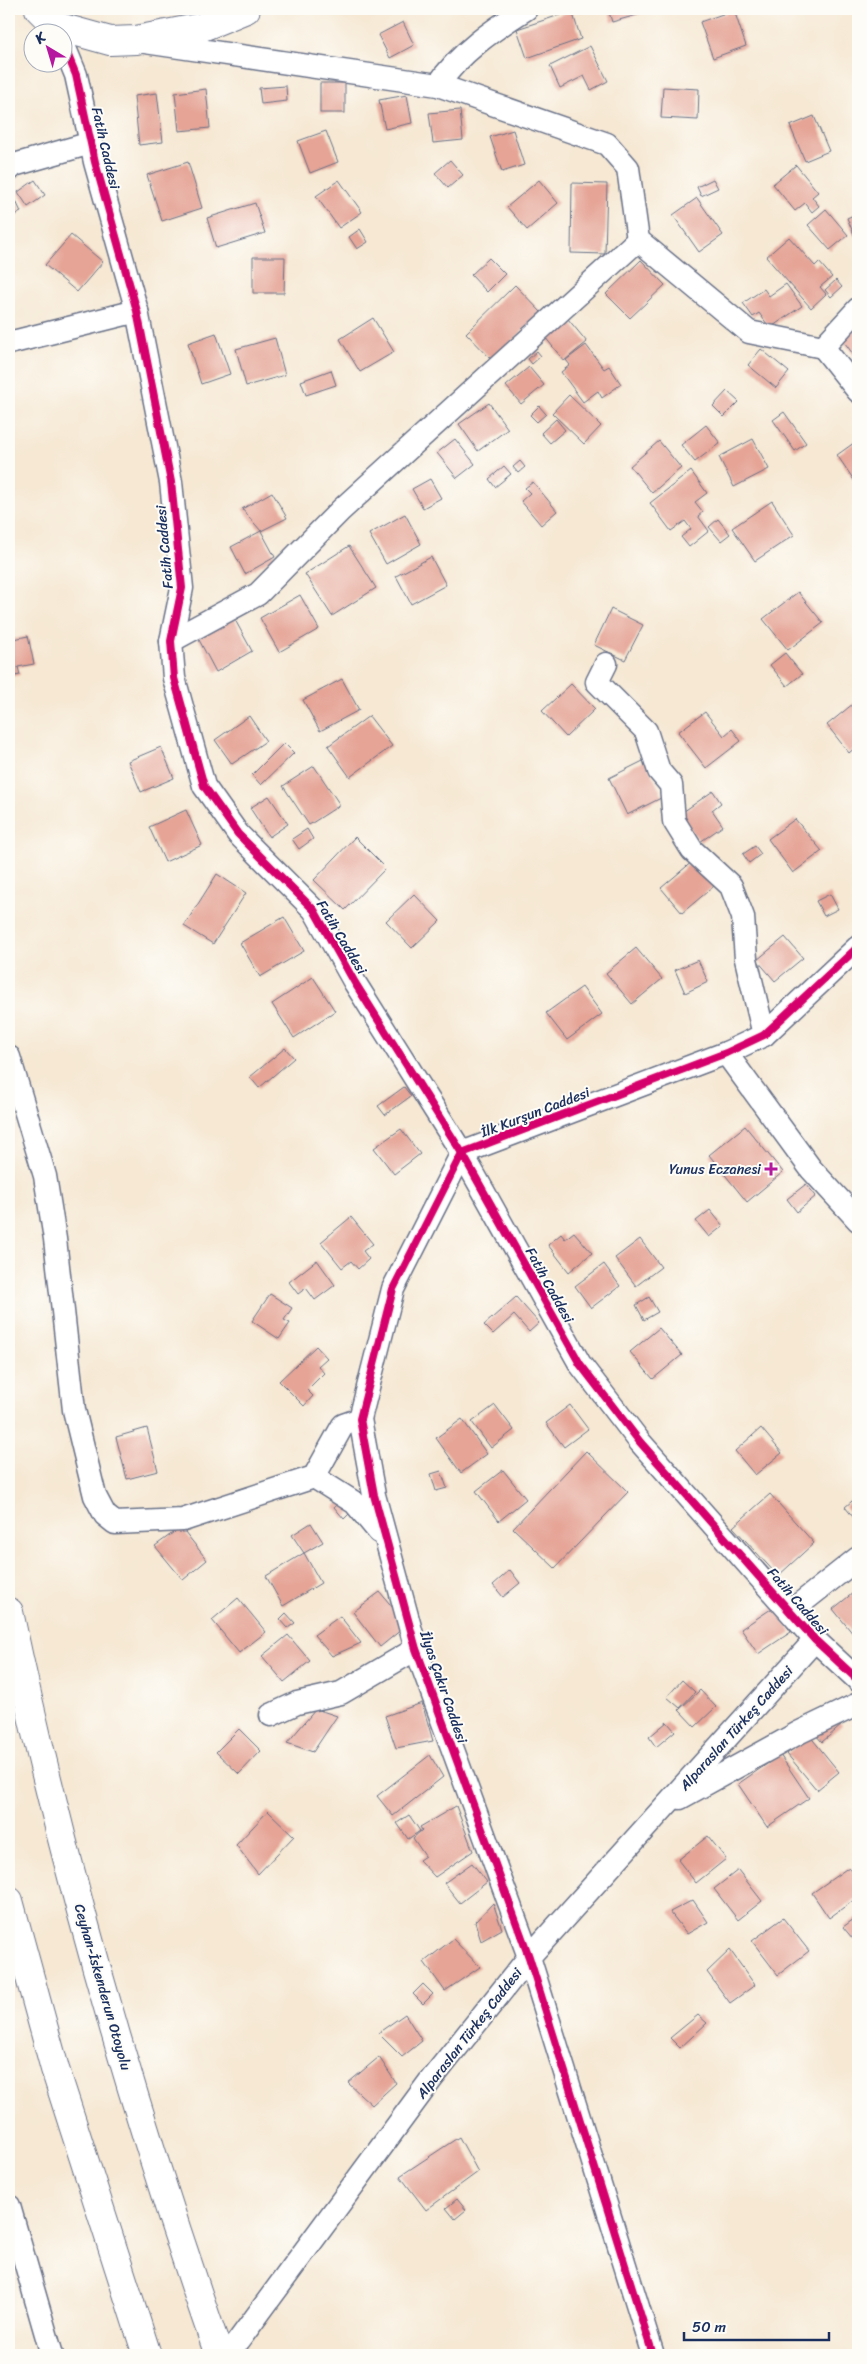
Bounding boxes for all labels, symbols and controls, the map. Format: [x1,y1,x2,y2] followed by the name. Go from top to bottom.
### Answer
[22,22,72,72] north arrow
[28,25,53,51] text: K
[84,105,127,193] street label: Fatih Caddesi
[148,503,181,590] street label: Fatih Caddesi
[309,895,374,981] street label: Fatih Caddesi
[476,1080,595,1145] street label: İlk Kurşun Caddesi
[669,1157,762,1182] place label: Yunus Eczanesi
[765,1163,777,1175] marker: Yunus Eczanesi
[518,1243,581,1329] street label: Fatih Caddesi
[761,1562,835,1642] street label: Fatih Caddesi
[412,1627,475,1748] street label: İlyas Çakır Caddesi
[673,1659,800,1797] street label: Alparaslan Türkeş Caddesi
[67,1901,138,2074] street label: Ceyhan-İskenderun Otoyolu
[409,1961,530,2105] street label: Alparaslan Türkeş Caddesi
[684,2309,830,2341] scale bar
[692,2314,727,2340] text: 50 m

